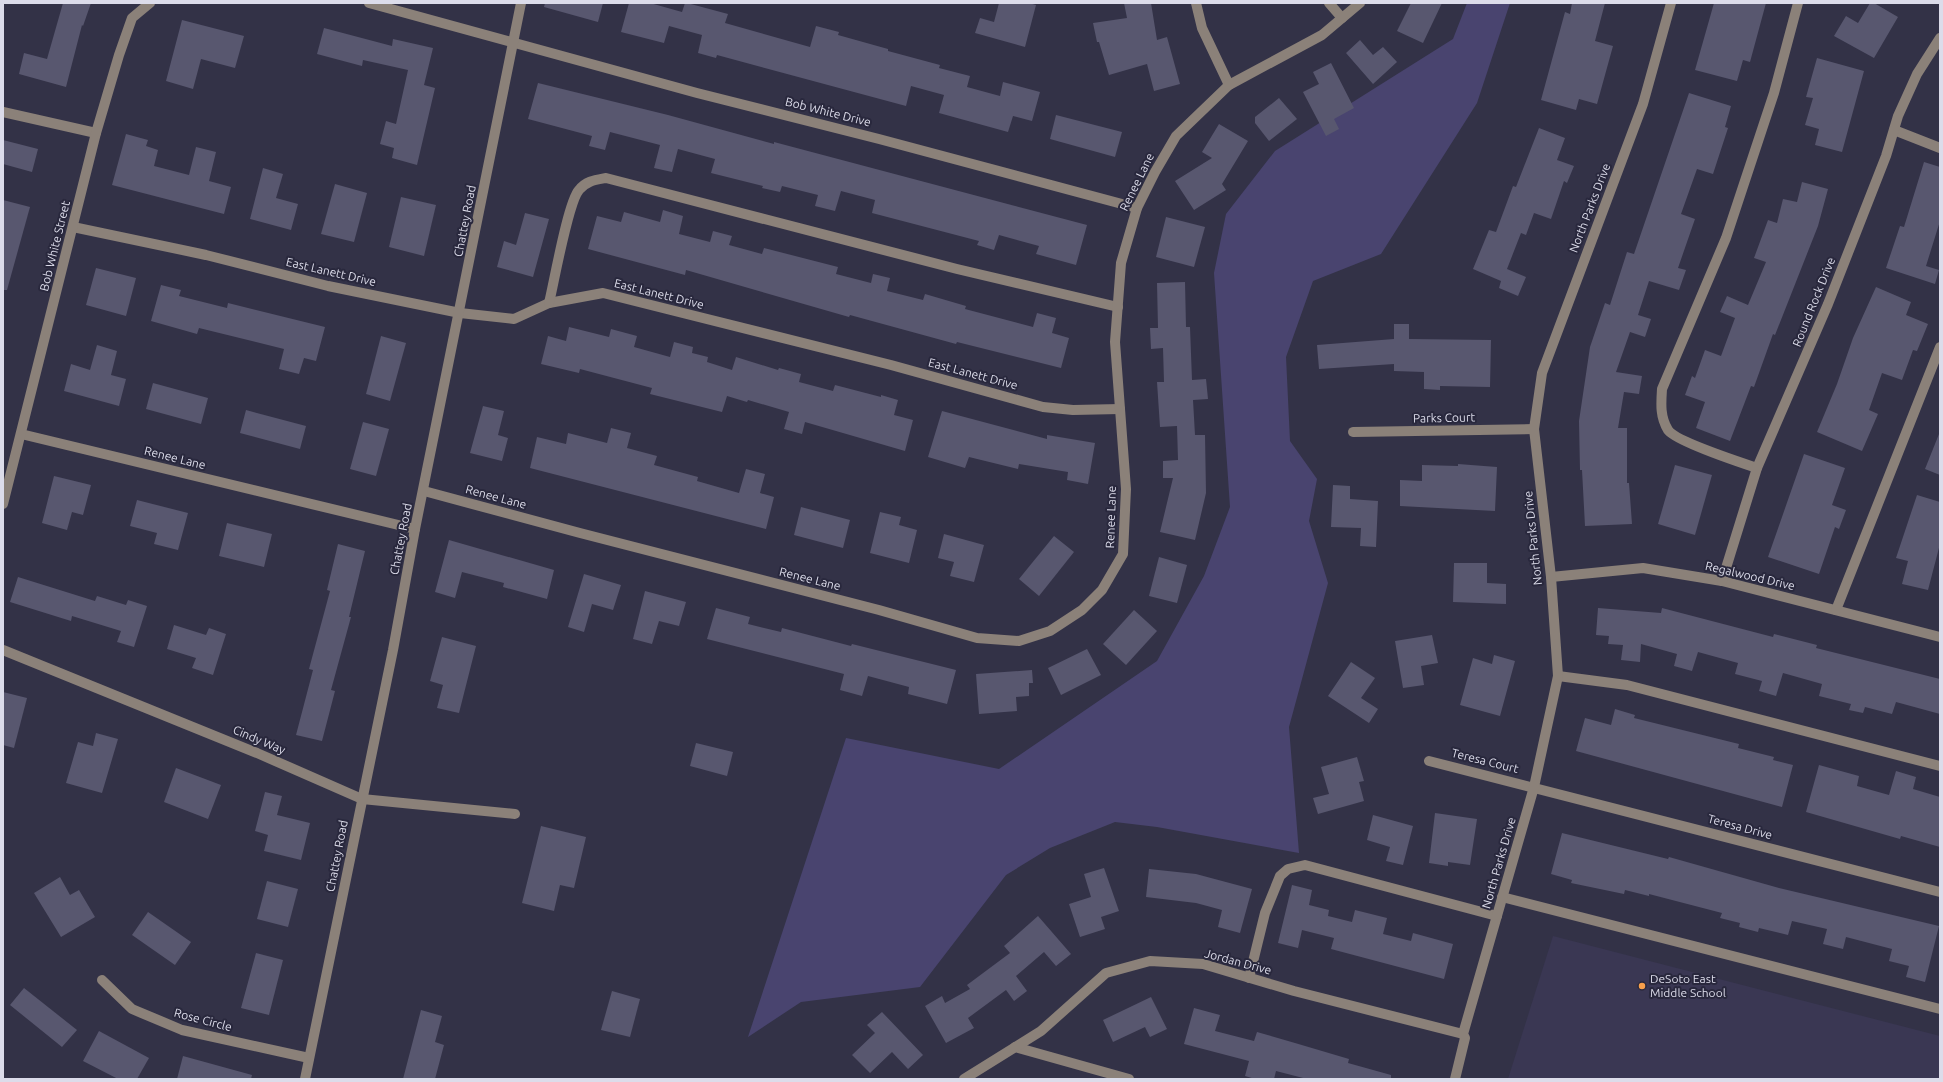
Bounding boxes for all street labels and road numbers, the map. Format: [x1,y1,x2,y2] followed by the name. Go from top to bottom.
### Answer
[784,95,872,128] street label: Bob White Drive
[1117,151,1156,213] street label: Renee Lane
[1567,161,1613,254] street label: North Parks Drive
[451,184,478,258] street label: Chattey Road
[37,199,72,292] street label: Bob White Street
[285,255,377,288] street label: East Lanett Drive
[1790,255,1837,348] street label: Round Rock Drive
[613,276,705,311] street label: East Lanett Drive
[927,355,1019,392] street label: East Lanett Drive
[1413,410,1476,425] street label: Parks Court
[143,444,207,471] street label: Renee Lane
[464,482,528,511] street label: Renee Lane
[1103,485,1118,549] street label: Renee Lane
[1521,490,1544,586] street label: North Parks Drive
[387,502,414,576] street label: Chattey Road
[1704,559,1796,592] street label: Regalwood Drive
[778,565,842,592] street label: Renee Lane
[231,723,287,756] street label: Cindy Way
[1450,746,1520,775] street label: Teresa Court
[1706,812,1774,841] street label: Teresa Drive
[1479,816,1518,910] street label: North Parks Drive
[323,819,350,893] street label: Chattey Road
[1203,946,1273,977] street label: Jordan Drive
[173,1006,233,1033] street label: Rose Circle

